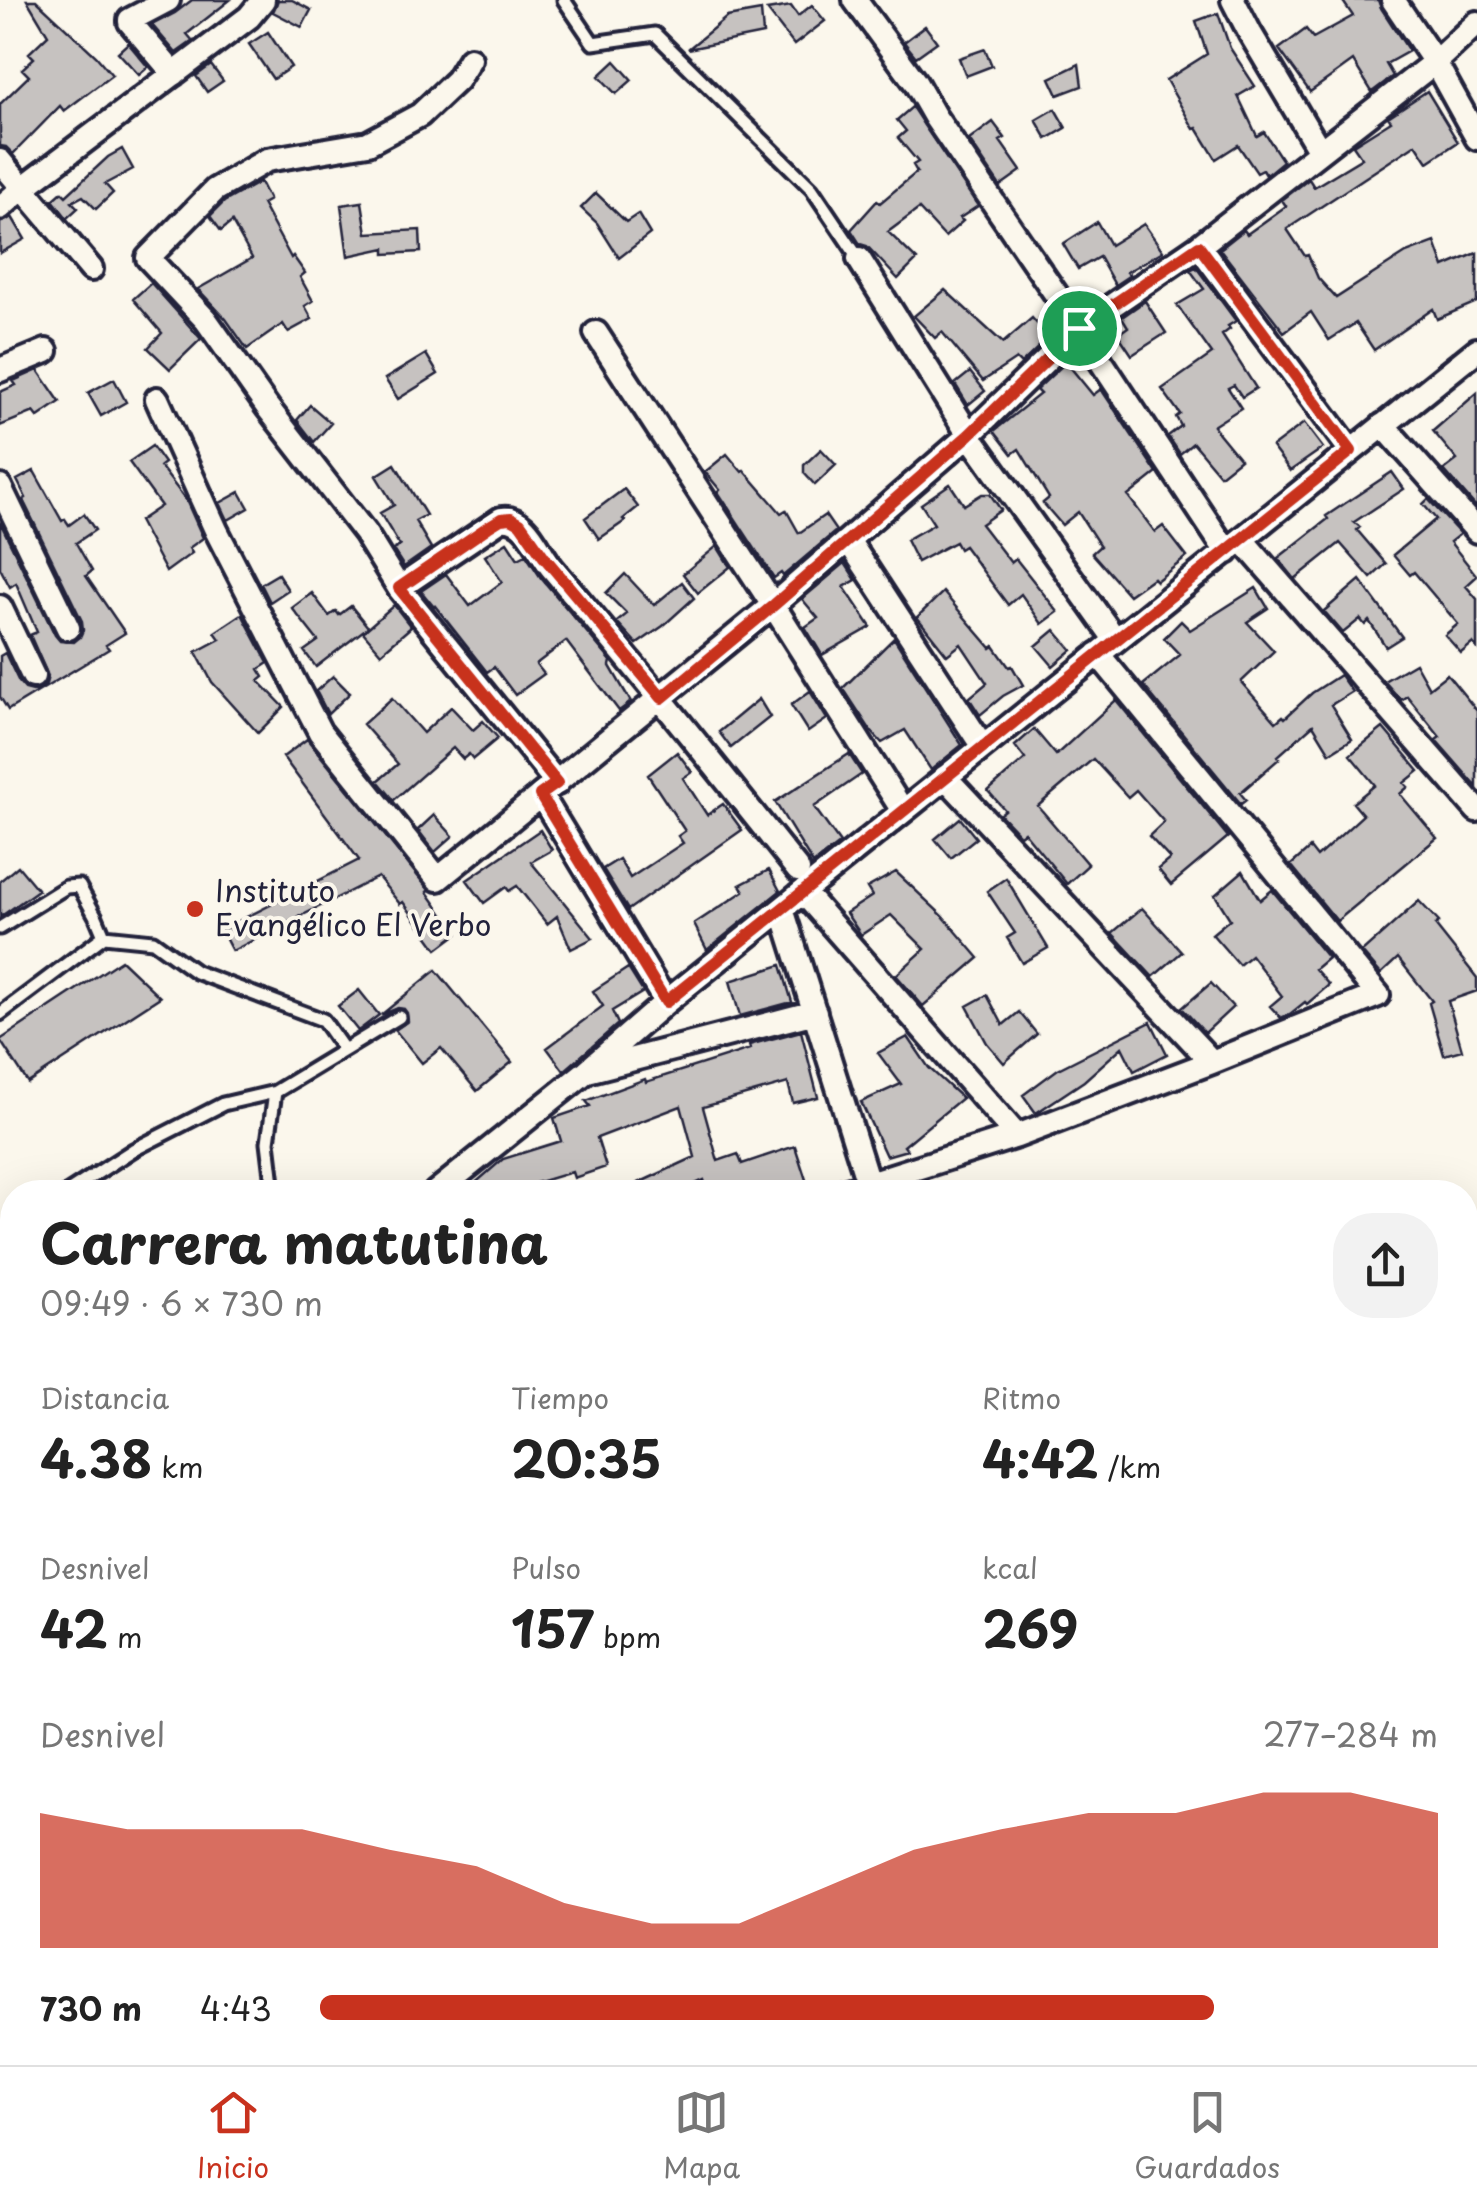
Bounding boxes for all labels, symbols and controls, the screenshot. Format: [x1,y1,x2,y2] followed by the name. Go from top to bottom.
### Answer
[1037,286,1122,371] pin
[1052,301,1107,356] icon: arrive
[215,867,491,946] place label: Instituto Evangélico El Verbo
[184,898,206,920] marker: Instituto Evangélico El Verbo
[40,1200,548,1283] text: Carrera matutina
[1333,1213,1438,1318] button: share
[40,1279,323,1327] text: 09:49 · 6 × 730 m
[40,1376,169,1419] text: Distancia
[511,1376,609,1419] text: Tiempo
[982,1376,1061,1419] text: Ritmo
[40,1419,152,1495] text: 4.38
[511,1419,662,1495] text: 20:35
[982,1419,1099,1495] text: 4:42
[152,1445,203,1488] text: km
[1099,1445,1161,1488] text: /km
[40,1546,149,1589] text: Desnivel
[511,1546,581,1589] text: Pulso
[982,1546,1038,1589] text: kcal
[40,1589,108,1665] text: 42
[511,1589,594,1665] text: 157
[982,1589,1078,1665] text: 269
[108,1615,142,1658] text: m
[594,1615,661,1658] text: bpm
[40,1710,165,1758] text: Desnivel
[1263,1710,1438,1758] text: 277–284 m
[40,1984,142,2032] text: 730 m
[200,1984,272,2032] text: 4:43
[197,2085,269,2188] tab: Inicio
[663,2085,740,2188] tab: Mapa
[1134,2085,1280,2188] tab: Guardados

